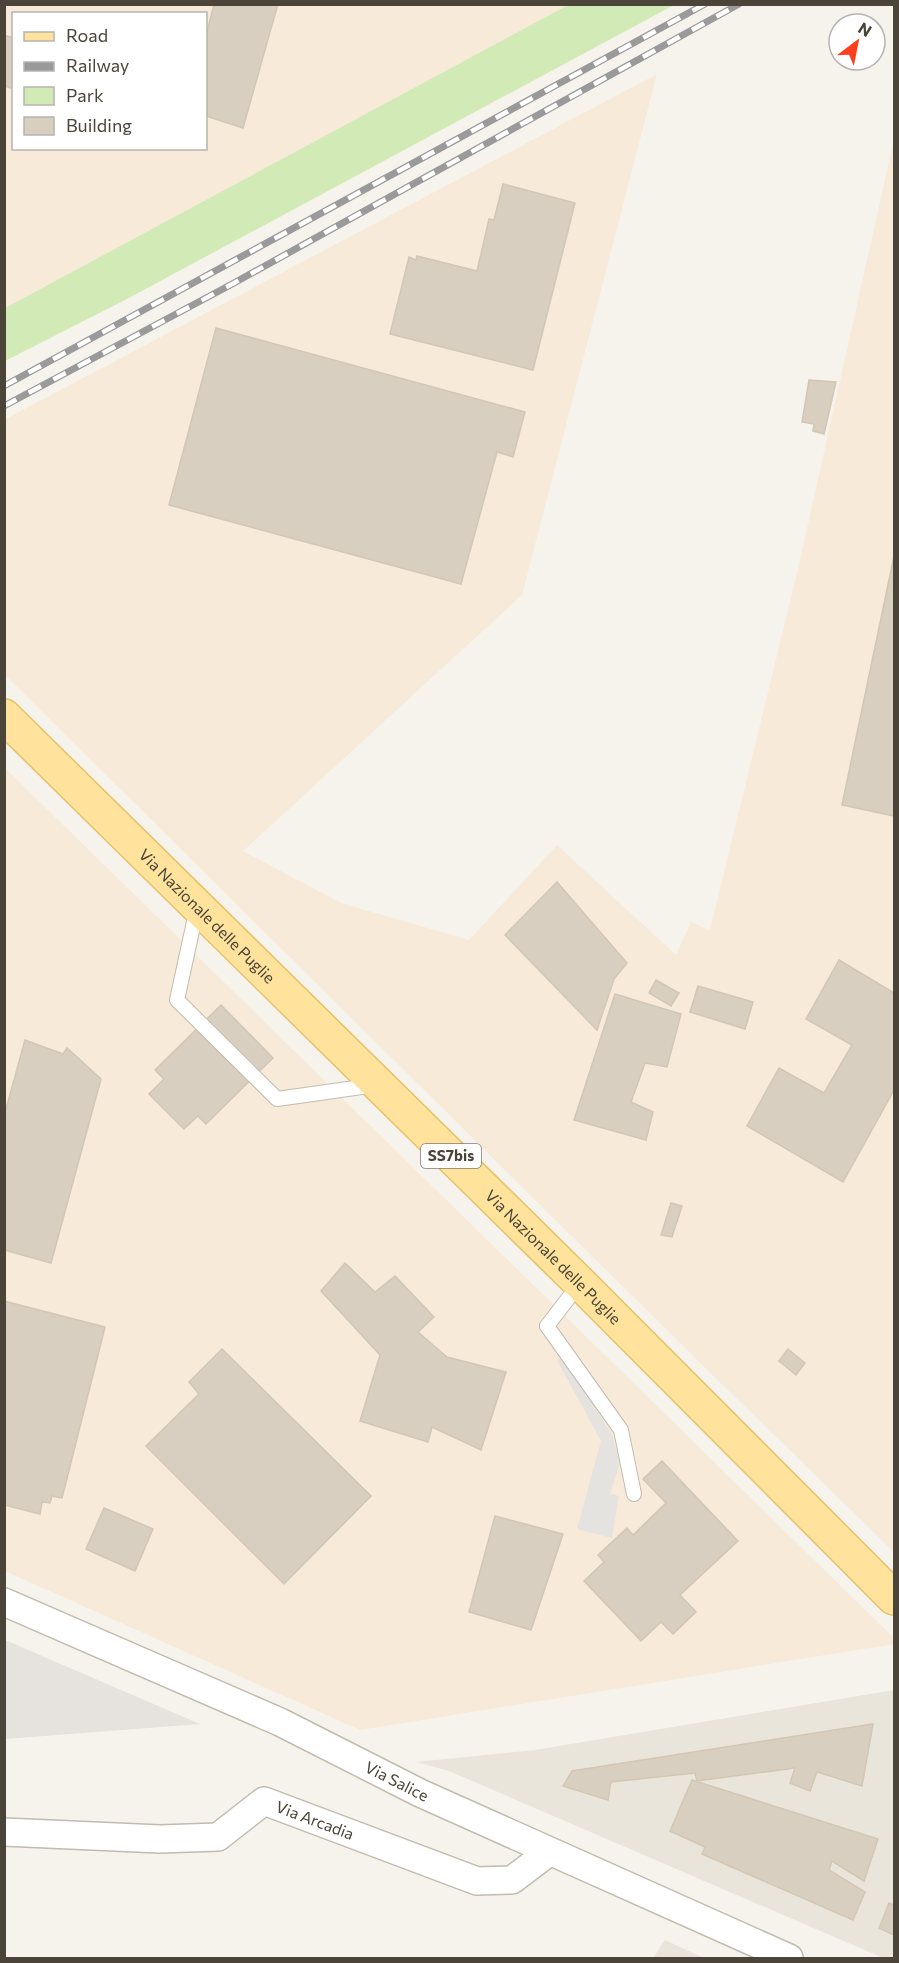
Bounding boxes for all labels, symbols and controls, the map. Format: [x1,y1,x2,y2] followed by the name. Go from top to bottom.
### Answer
[12,12,207,150] legend
[827,12,887,72] north arrow
[855,18,875,40] text: N
[66,24,108,46] text: Road
[66,54,129,76] text: Railway
[66,84,104,106] text: Park
[66,114,132,136] text: Building
[135,844,280,987] street label: Via Nazionale delle Puglie
[421,1144,481,1168] road number: SS7bis
[482,1185,626,1328] street label: Via Nazionale delle Puglie
[362,1757,432,1805] street label: Via Salice
[273,1796,357,1843] street label: Via Arcadia

